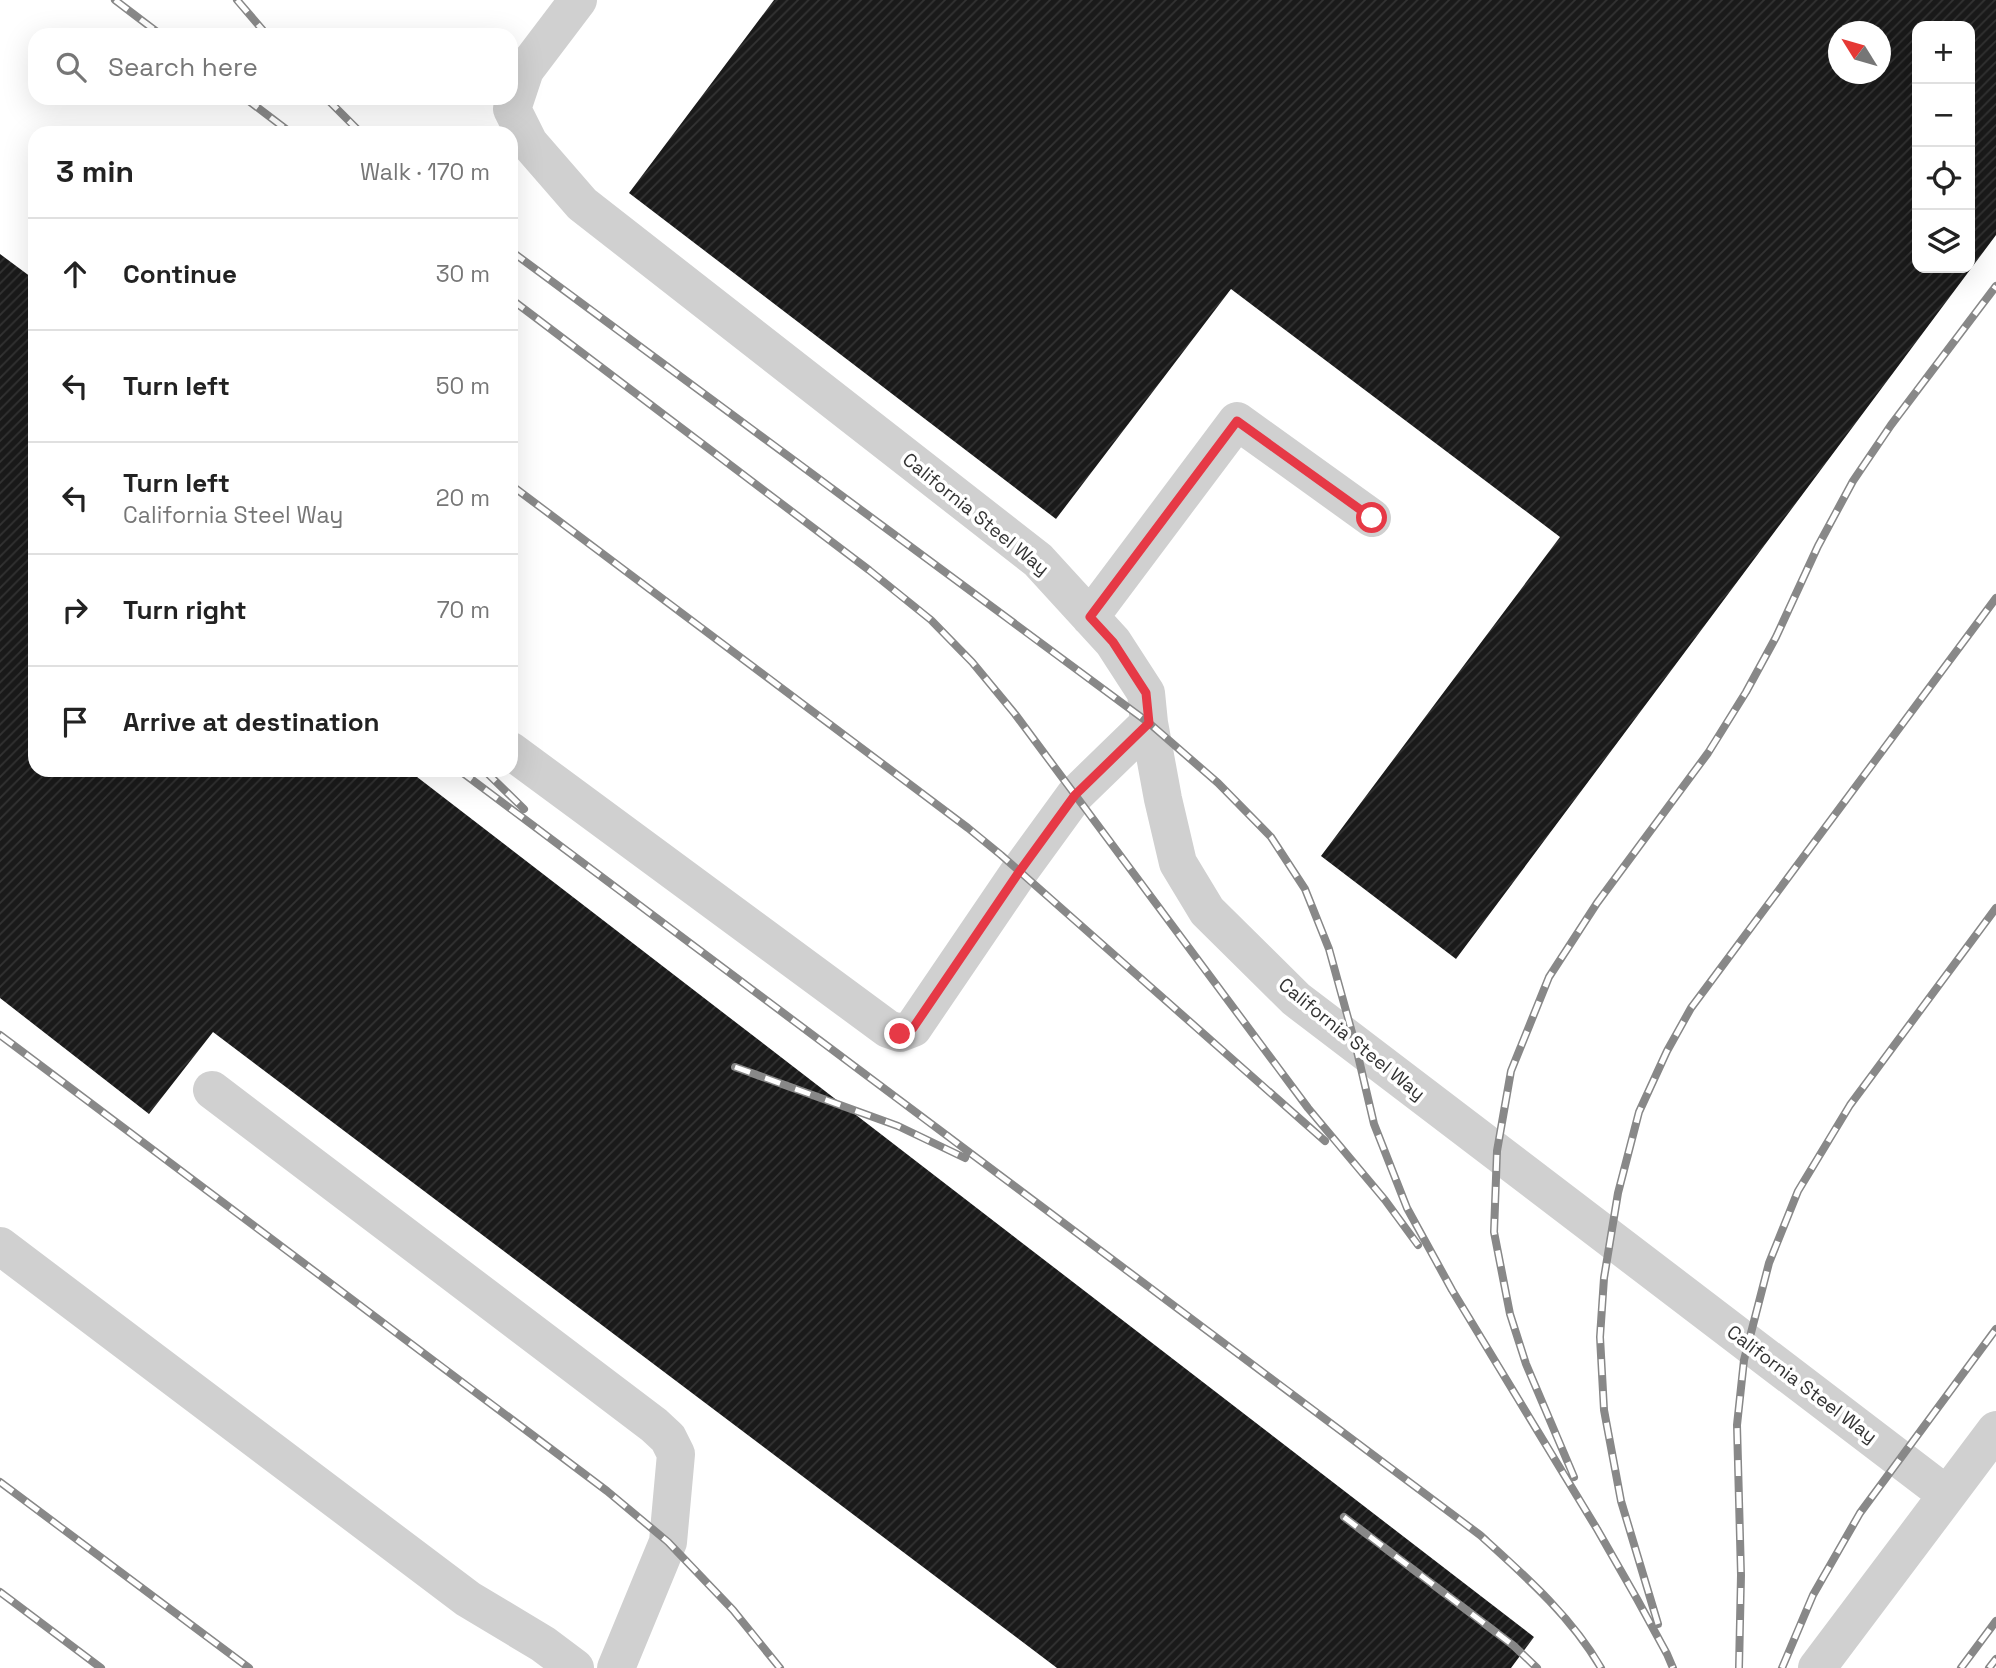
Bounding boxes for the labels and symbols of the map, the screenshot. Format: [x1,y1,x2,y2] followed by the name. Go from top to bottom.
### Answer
[1828,21,1891,84] north arrow
[897,447,1055,581] street label: California Steel Way
[1356,502,1387,533] route start
[1273,972,1431,1106] street label: California Steel Way
[884,1018,915,1049] route end
[1722,1319,1882,1449] street label: California Steel Way

